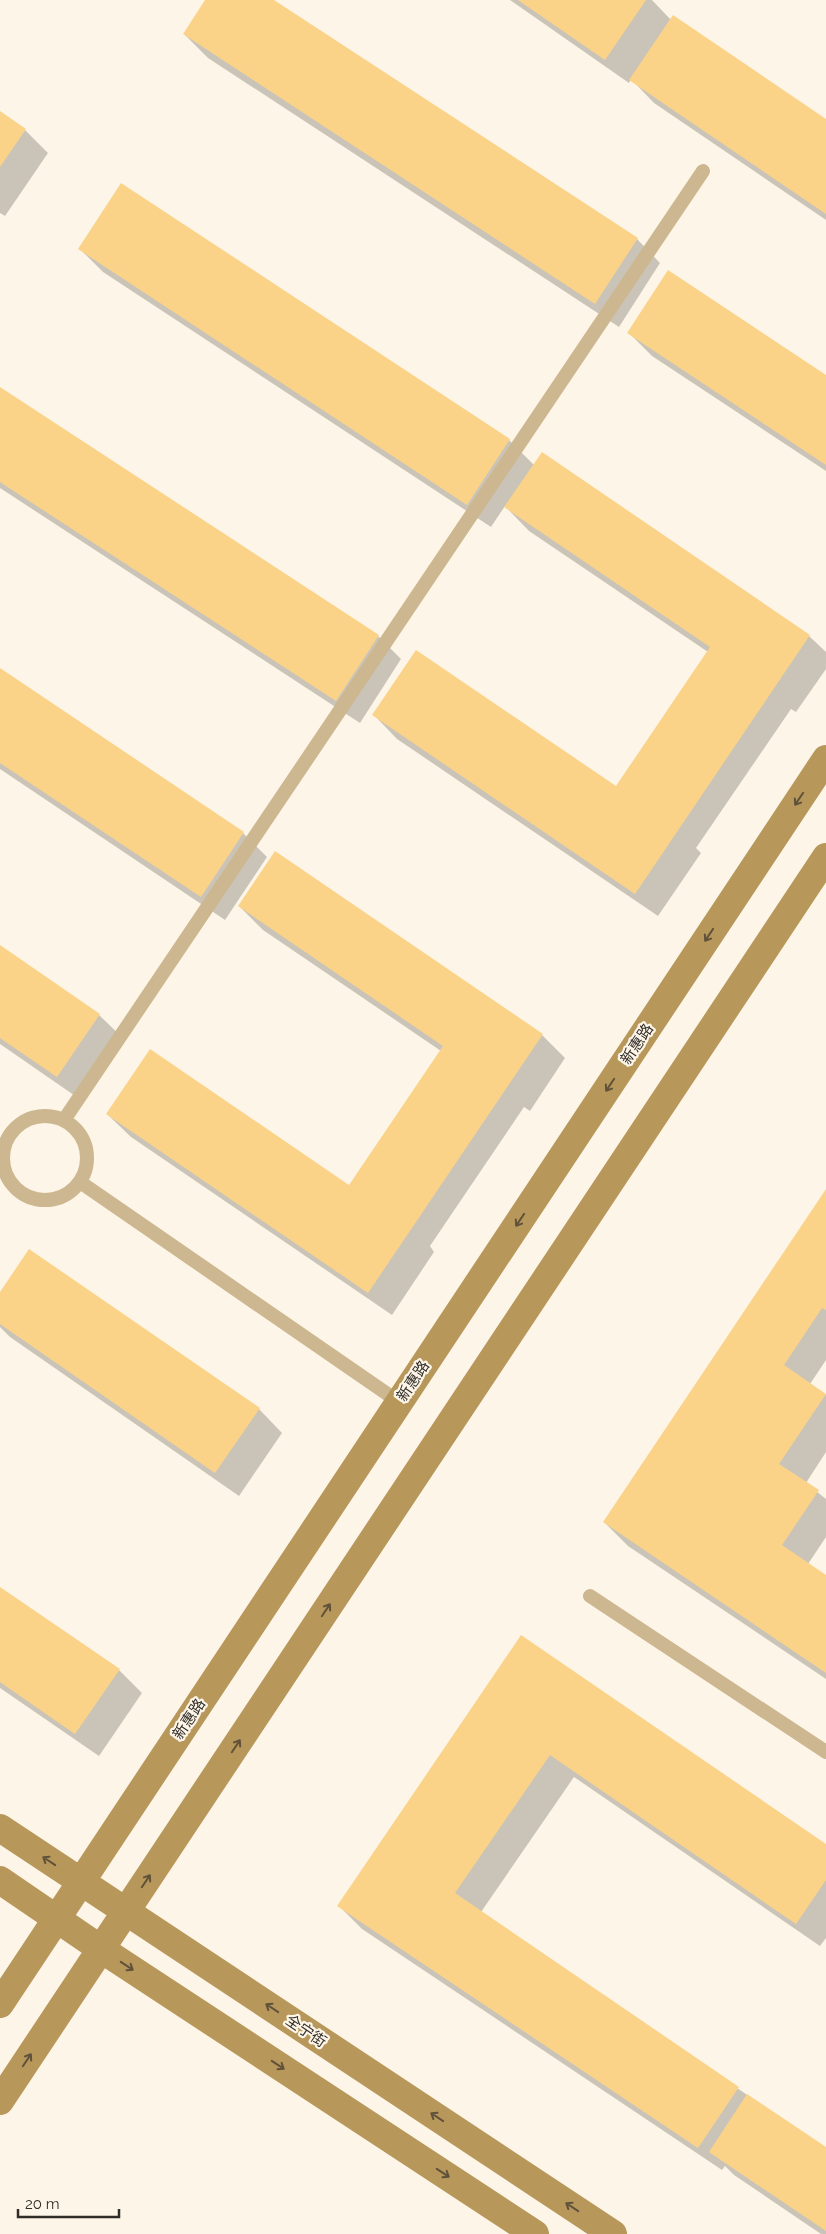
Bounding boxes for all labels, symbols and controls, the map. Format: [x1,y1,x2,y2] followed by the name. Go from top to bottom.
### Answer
[794,792,804,806] one-way arrow
[704,928,714,942] one-way arrow
[617,1020,657,1068] street label: 新惠路
[605,1078,615,1092] one-way arrow
[515,1213,525,1227] one-way arrow
[393,1357,433,1405] street label: 新惠路
[321,1604,331,1618] one-way arrow
[169,1695,209,1743] street label: 新惠路
[231,1739,241,1753] one-way arrow
[42,1855,56,1866] one-way arrow
[141,1875,151,1889] one-way arrow
[120,1961,134,1971] one-way arrow
[265,2003,279,2013] one-way arrow
[282,2011,330,2051] street label: 全宁街
[22,2054,32,2068] one-way arrow
[270,2060,284,2070] one-way arrow
[430,2112,444,2122] one-way arrow
[436,2168,450,2178] one-way arrow
[18,2186,119,2218] scale bar
[25,2195,60,2213] text: 20 m
[565,2202,579,2212] one-way arrow

